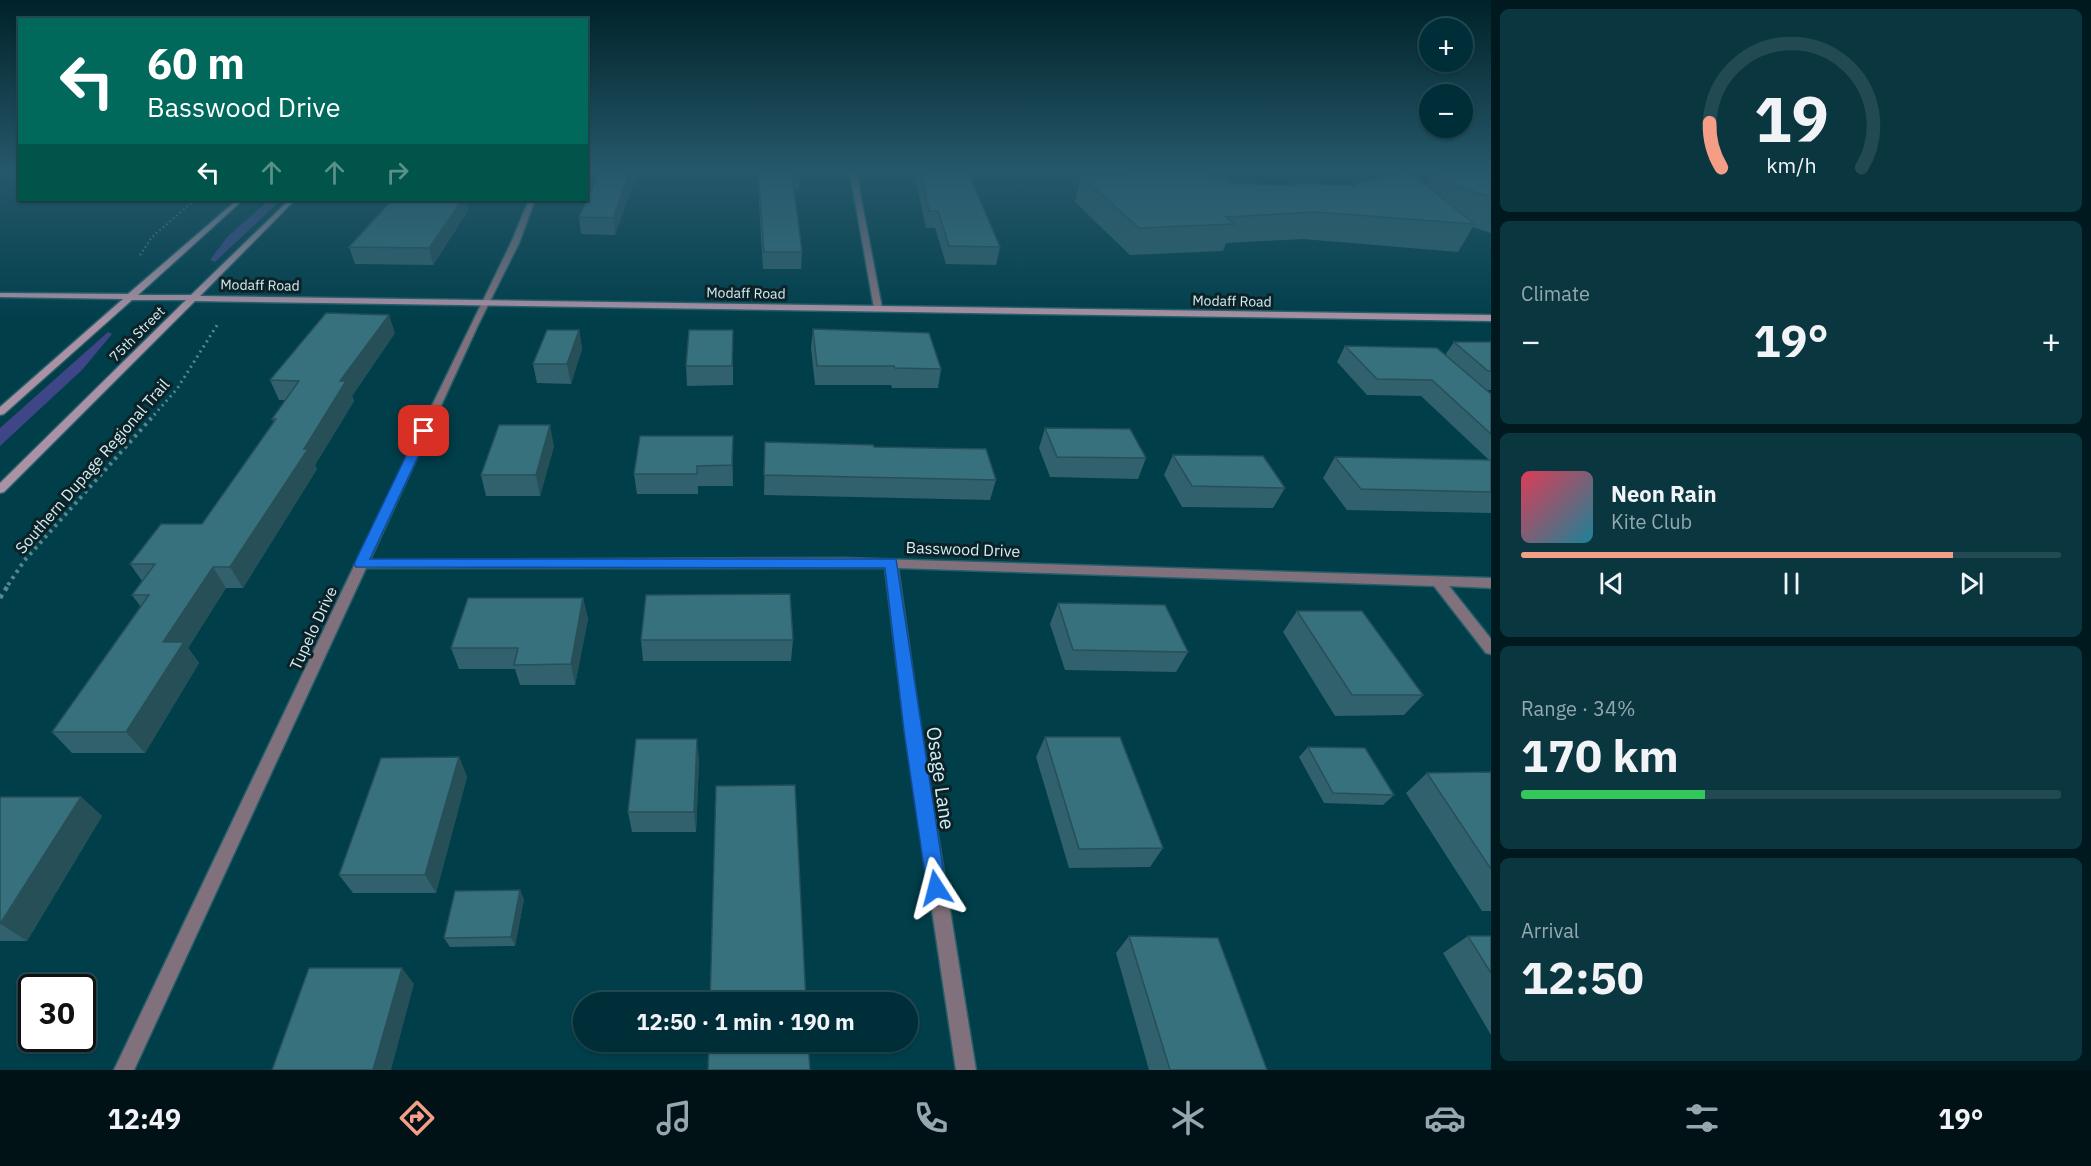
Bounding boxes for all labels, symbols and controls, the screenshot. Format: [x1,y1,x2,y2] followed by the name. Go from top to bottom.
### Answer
[1419,18,1473,138] map controls
[1419,18,1473,72] button: +
[147,36,245,91] text: 60 m
[48,42,126,120] icon: left
[1754,78,1828,159] text: 19
[1419,84,1473,138] button: −
[147,89,340,124] text: Basswood Drive
[1766,151,1816,179] text: km/h
[192,156,225,189] icon: left
[255,156,288,189] icon: ahead
[318,156,351,189] icon: ahead
[381,156,414,189] icon: right
[220,275,300,295] street label: Modaff Road
[1521,280,1590,307] text: Climate
[706,283,786,303] street label: Modaff Road
[1192,291,1272,311] street label: Modaff Road
[105,302,169,366] street label: 75th Street
[1753,311,1829,369] text: 19°
[1521,319,1541,362] text: −
[2041,319,2061,362] text: +
[11,374,173,558] street label: Southern Dupage Regional Trail
[398,405,449,456] pin
[407,414,440,447] icon: arrive
[1611,479,1717,508] text: Neon Rain
[1611,508,1692,535] text: Kite Club
[905,537,1021,561] street label: Basswood Drive
[1595,567,1628,600] icon: previous
[1775,567,1808,600] icon: pause
[1955,567,1988,600] icon: next
[285,583,341,673] street label: Tupelo Drive
[1521,695,1636,722] text: Range · 34%
[920,725,962,831] street label: Osage Lane
[1521,726,1679,784] text: 170 km
[904,856,968,920] position arrow
[1521,917,1579,944] text: Arrival
[1521,948,1644,1006] text: 12:50
[18,974,96,1052] speed limit sign: 30
[636,1007,855,1036] text: 12:50 · 1 min · 190 m
[396,1097,438,1139] icon: directions
[653,1097,695,1139] icon: music
[910,1097,952,1139] icon: phone
[1167,1097,1209,1139] icon: climate
[1424,1097,1466,1139] icon: car
[1681,1097,1723,1139] icon: filters
[108,1101,181,1136] text: 12:49
[1938,1101,1983,1136] text: 19°

